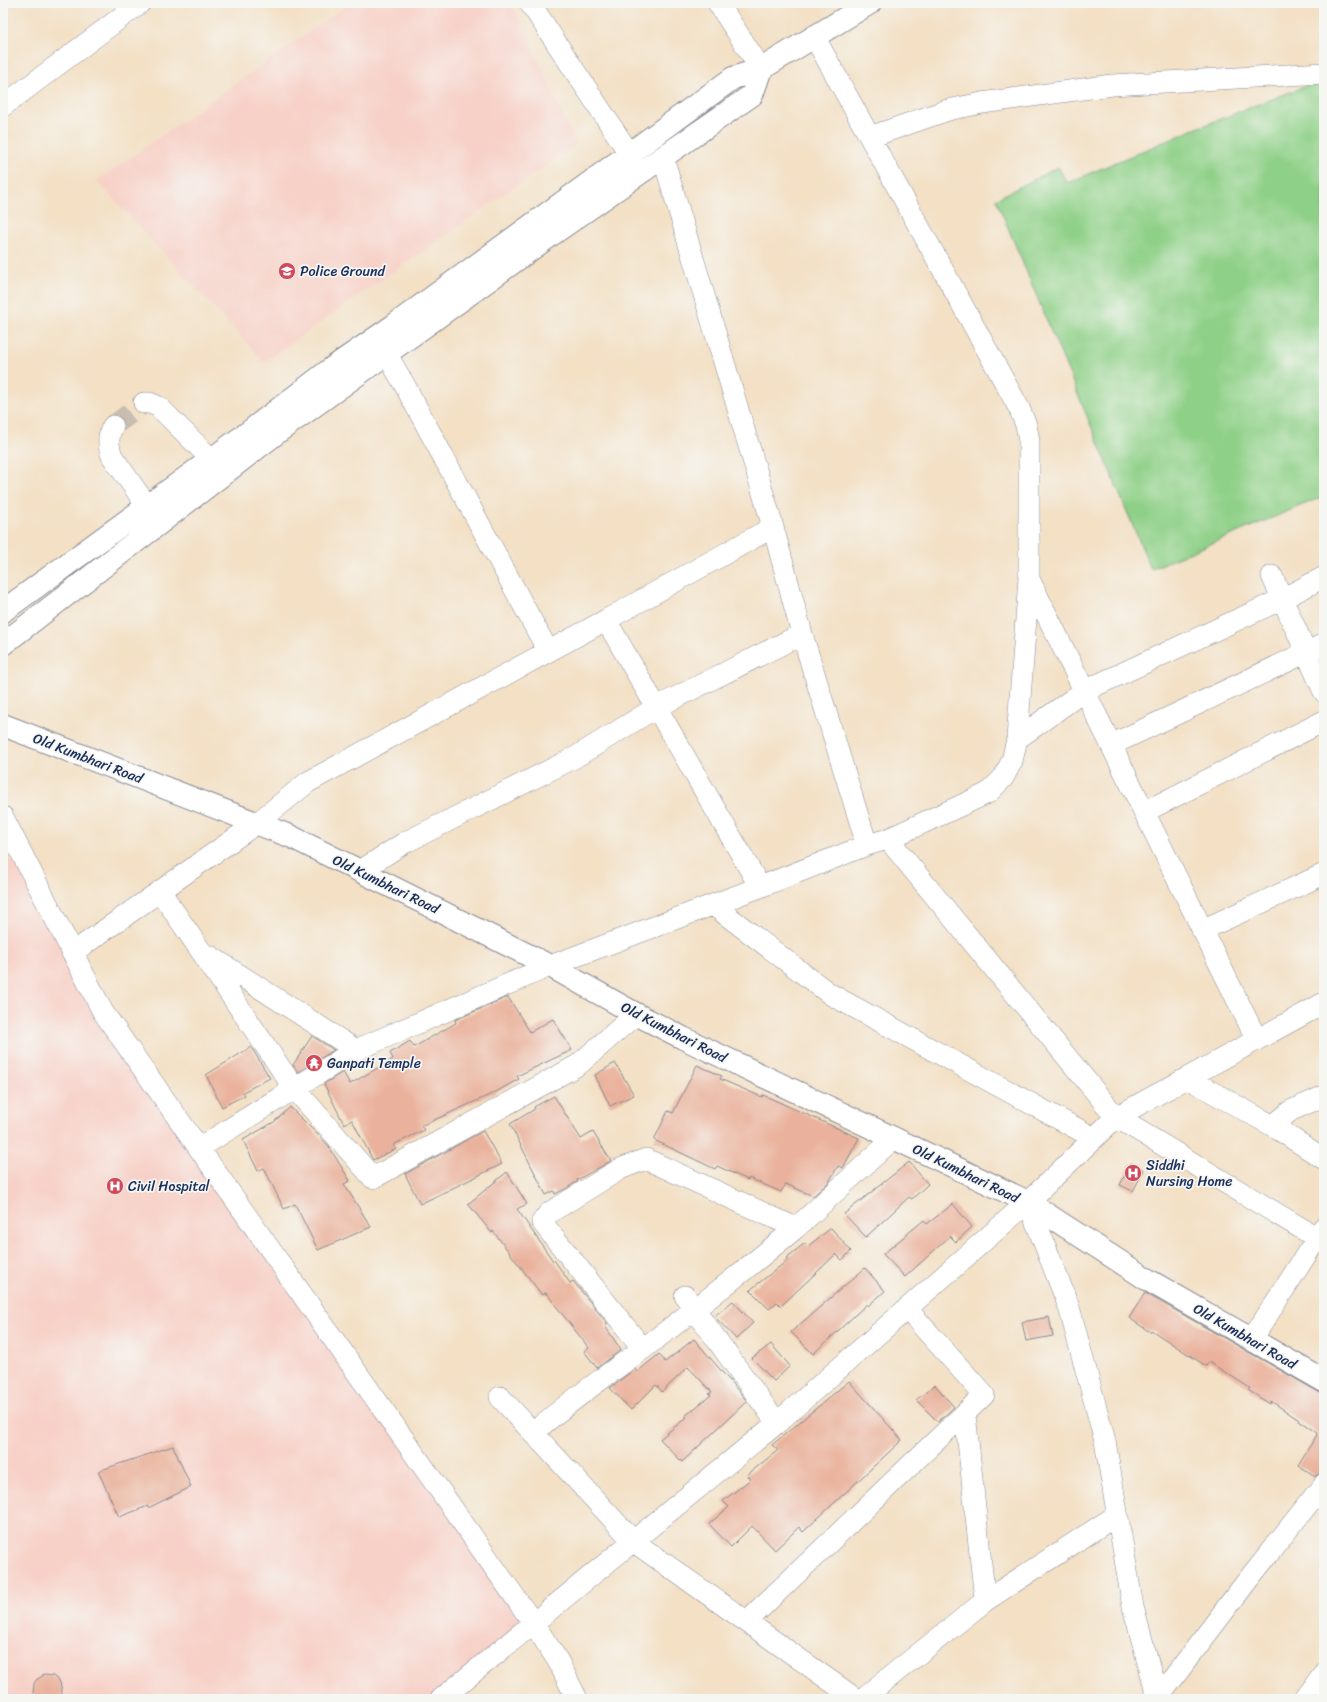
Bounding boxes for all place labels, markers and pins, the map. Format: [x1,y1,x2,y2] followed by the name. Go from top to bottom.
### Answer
[300,259,386,284] place label: Police Ground
[277,261,297,281] school or university icon: Police Ground
[327,1051,421,1076] place label: Ganpati Temple
[304,1053,324,1073] temple icon: Ganpati Temple
[1146,1153,1232,1194] place label: Siddhi Nursing Home
[1123,1163,1143,1183] hospital icon: Siddhi Nursing Home
[128,1174,211,1199] place label: Civil Hospital
[105,1176,125,1196] hospital icon: Civil Hospital

